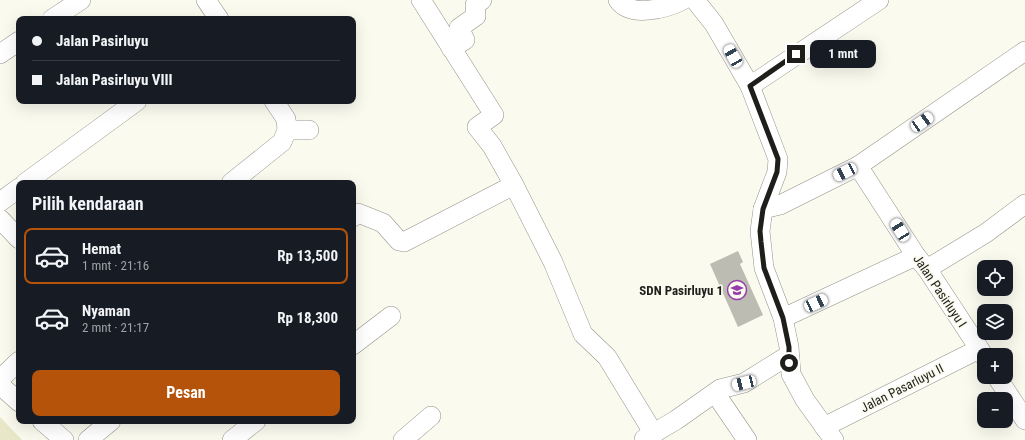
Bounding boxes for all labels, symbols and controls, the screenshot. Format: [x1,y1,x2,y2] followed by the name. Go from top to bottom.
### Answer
[56,32,148,50] text: Jalan Pasirluyu
[810,40,876,68] callout: 1 mnt
[722,43,744,69] car
[787,45,805,63] route end
[828,46,858,61] text: 1 mnt
[56,71,173,89] text: Jalan Pasirluyu VIII
[909,110,935,134] car
[832,161,858,183] car
[32,193,144,214] text: Pilih kendaraan
[889,217,911,243] car
[34,238,70,274] icon: car
[82,240,121,258] text: Hemat
[277,247,338,265] text: Rp 13,500
[910,252,970,330] street label: Jalan Pasirluyu I
[82,258,149,273] text: 1 mnt · 21:16
[977,260,1013,428] map controls
[977,260,1013,296] button: locate
[726,279,748,301] school or university icon: SDN Pasirluyu 1
[639,283,723,298] place label: SDN Pasirluyu 1
[803,292,829,314] car
[34,300,70,336] icon: car
[82,302,130,320] text: Nyaman
[977,304,1013,340] button: layers
[277,309,338,327] text: Rp 18,300
[82,320,149,335] text: 2 mnt · 21:17
[977,348,1013,384] button: +
[780,354,798,372] route start
[858,361,946,415] street label: Jalan Pasarluyu II
[32,370,340,416] button: Pesan
[731,374,757,392] car
[977,392,1013,428] button: −

